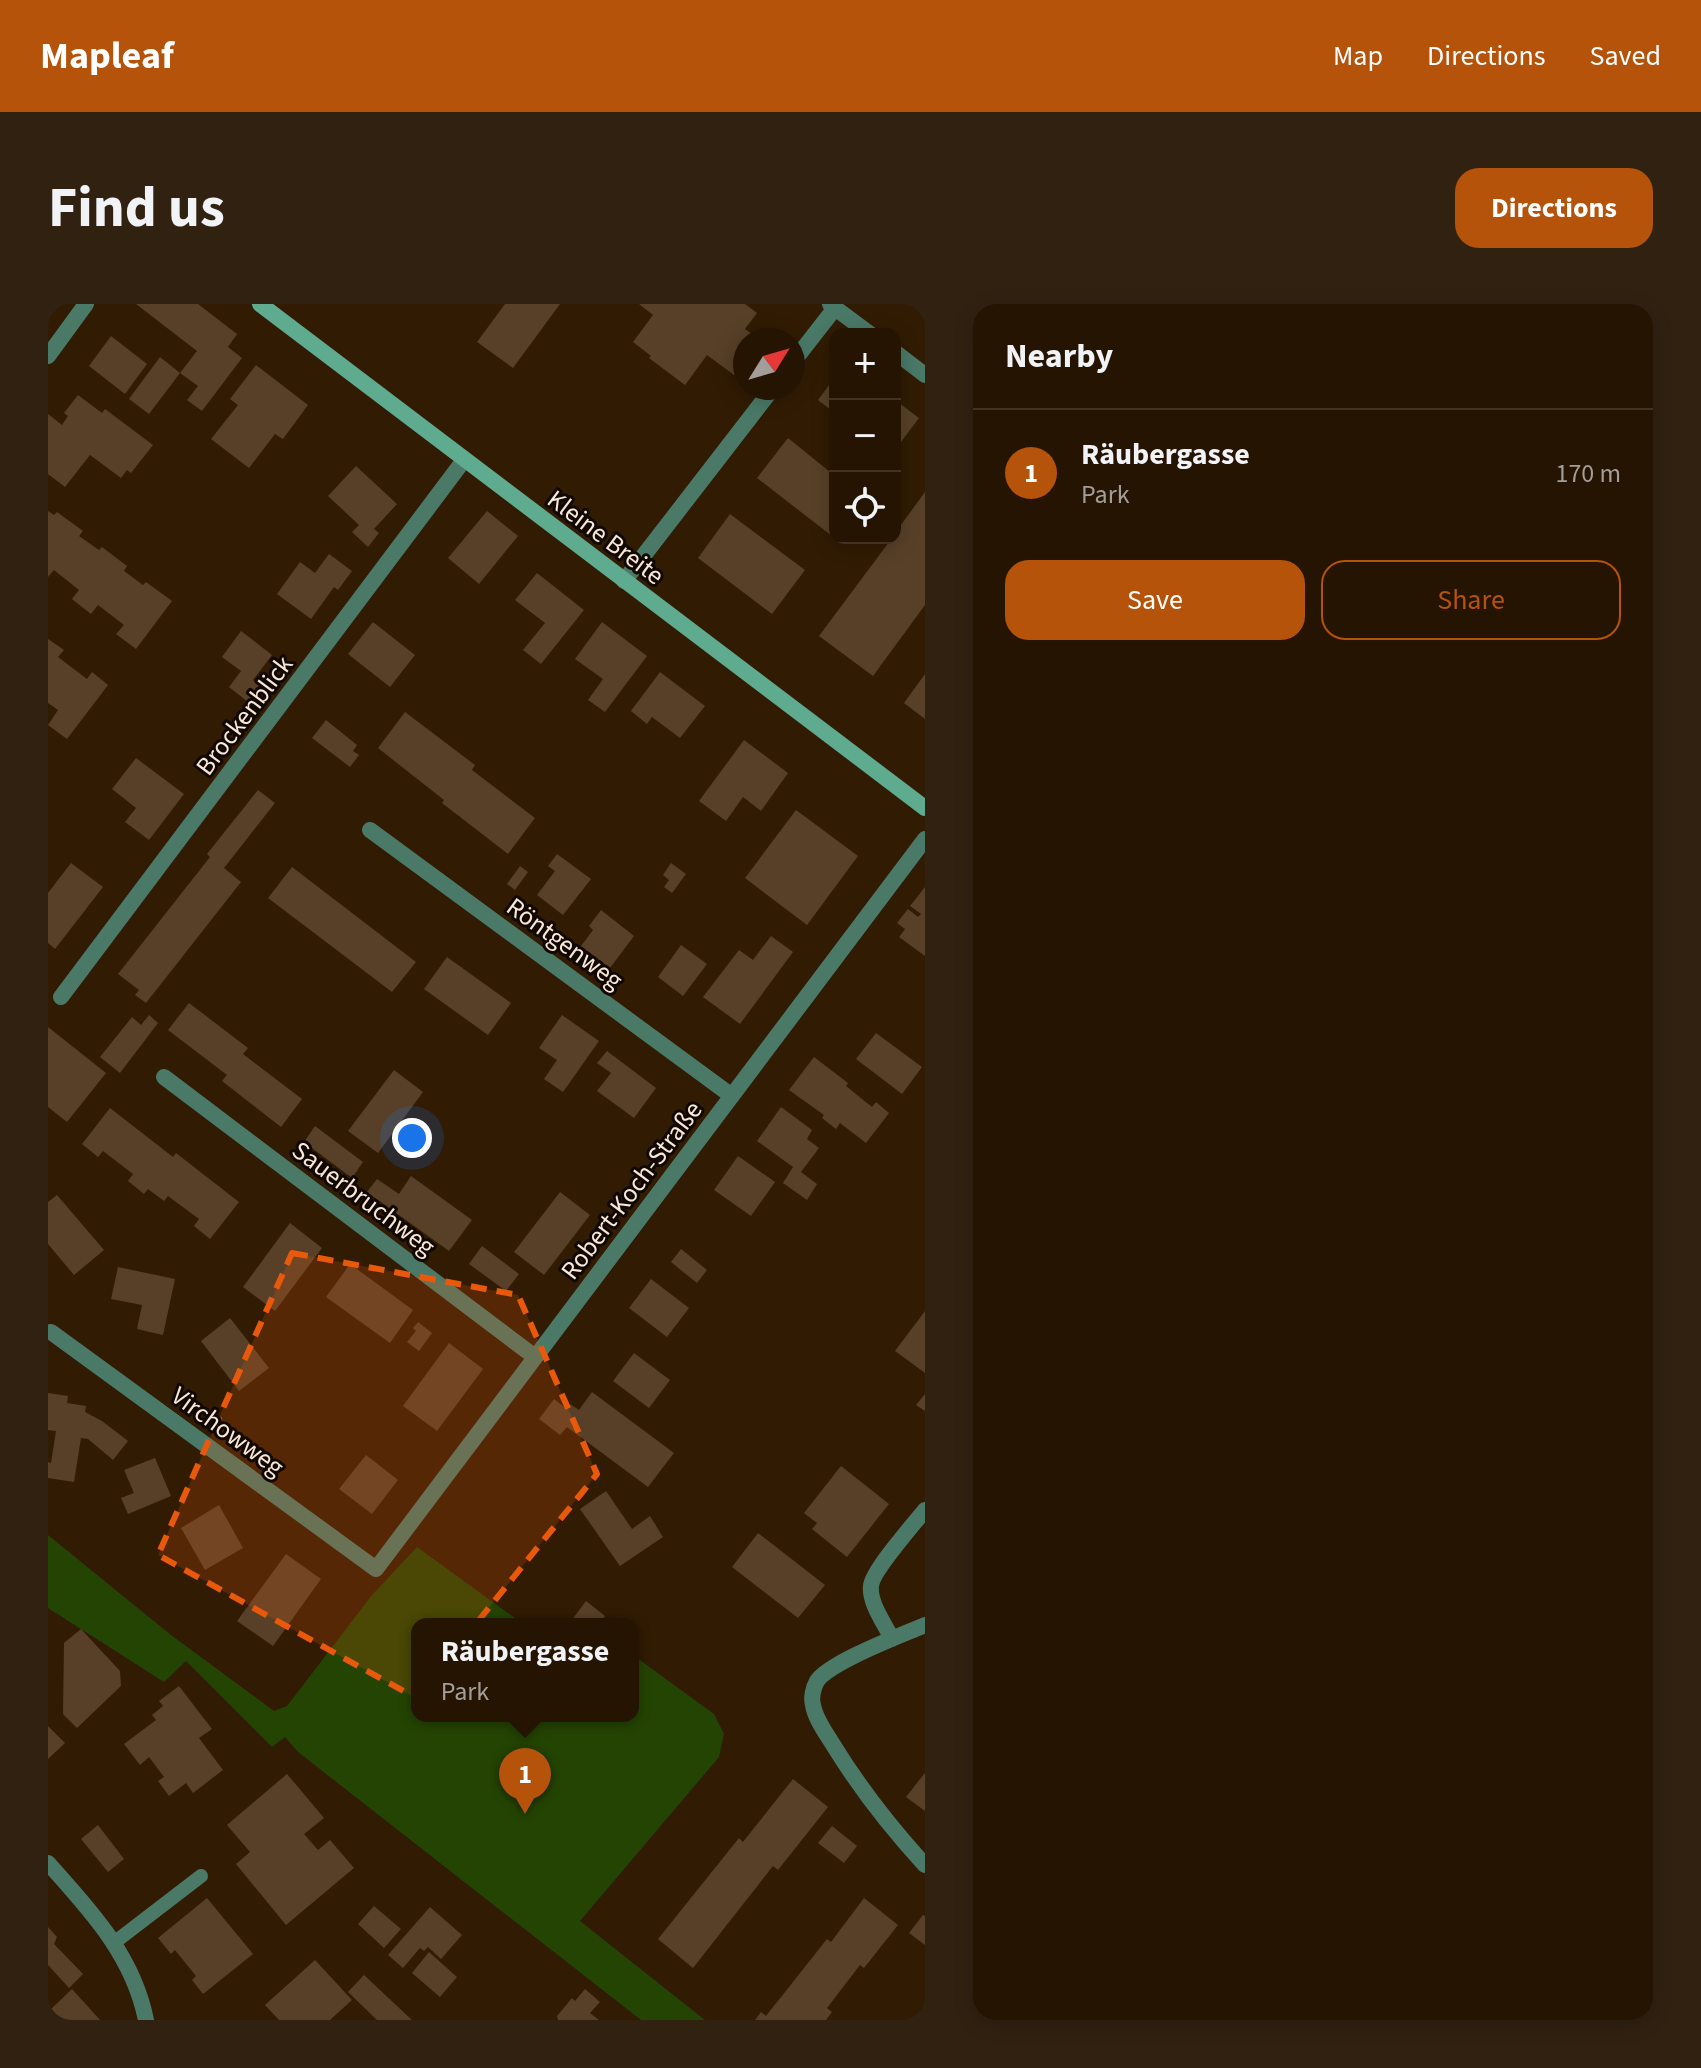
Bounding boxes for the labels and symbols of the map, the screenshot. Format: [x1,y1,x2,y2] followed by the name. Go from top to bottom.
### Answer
[733,328,805,400] north arrow
[539,481,672,594] street label: Kleine Breite
[187,648,302,783] street label: Brockenblick
[499,889,630,998] street label: Röntgenweg
[552,1093,711,1287] street label: Robert-Koch-Straße
[392,1118,432,1158] your location
[284,1132,443,1265] street label: Sauerbruchweg
[164,1378,292,1485] street label: Virchowweg
[499,1748,551,1814] pin: 1

